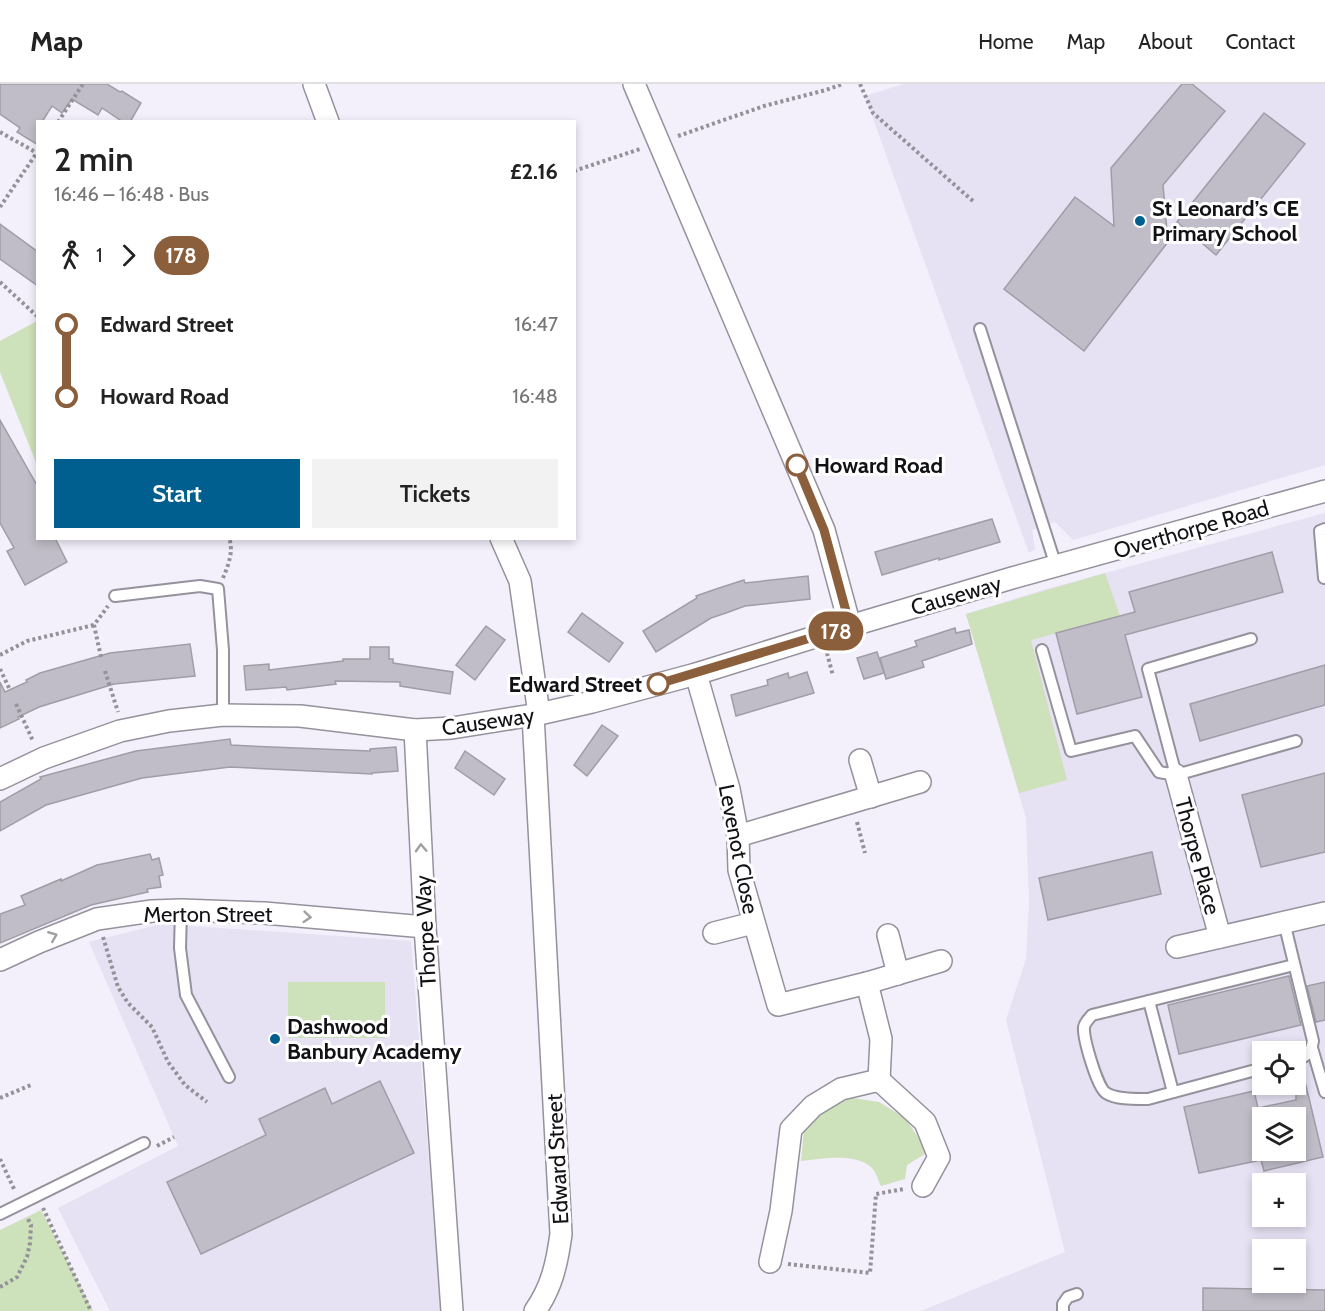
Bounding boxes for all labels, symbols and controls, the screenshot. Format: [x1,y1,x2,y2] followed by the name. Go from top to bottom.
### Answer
[30,24,83,58] text: Map
[978,29,1034,54] text: Home
[1067,29,1105,54] text: Map
[1138,29,1192,54] text: About
[1225,29,1295,54] text: Contact
[54,139,133,179] text: 2 min
[510,158,558,185] text: £2.16
[54,182,209,206] text: 16:46 – 16:48 · Bus
[1152,195,1299,247] place label: St Leonard’s CE Primary School
[1133,214,1147,228] marker: St Leonard’s CE Primary School
[54,239,87,272] icon: walk
[112,239,145,272] icon: forward
[96,243,103,267] text: 1
[166,243,197,268] text: 178
[100,311,234,338] text: Edward Street
[514,312,558,336] text: 16:47
[100,383,229,410] text: Howard Road
[512,384,558,408] text: 16:48
[814,452,943,479] place label: Howard Road
[786,454,808,476] marker: Howard Road
[54,459,300,528] button: Start
[312,459,558,528] button: Tickets
[1110,494,1272,565] street label: Overthorpe Road
[908,570,1005,621] street label: Causeway
[802,612,870,650] line badge: 178
[820,619,852,644] text: 178
[508,671,642,698] place label: Edward Street
[647,673,669,695] marker: Edward Street
[440,702,536,741] street label: Causeway
[713,782,764,916] street label: Levenot Close
[1169,794,1226,918] street label: Thorpe Place
[414,843,427,852] one-way arrow
[409,874,442,988] street label: Thorpe Way
[143,901,273,928] street label: Merton Street
[303,910,312,923] one-way arrow
[47,931,58,943] one-way arrow
[287,1013,462,1065] place label: Dashwood Banbury Academy
[268,1032,282,1046] marker: Dashwood Banbury Academy
[1252,1041,1306,1293] map controls
[1252,1041,1306,1095] button: locate
[541,1092,574,1225] street label: Edward Street
[1252,1107,1306,1161] button: layers
[1252,1173,1306,1227] button: +
[1252,1239,1306,1293] button: −

